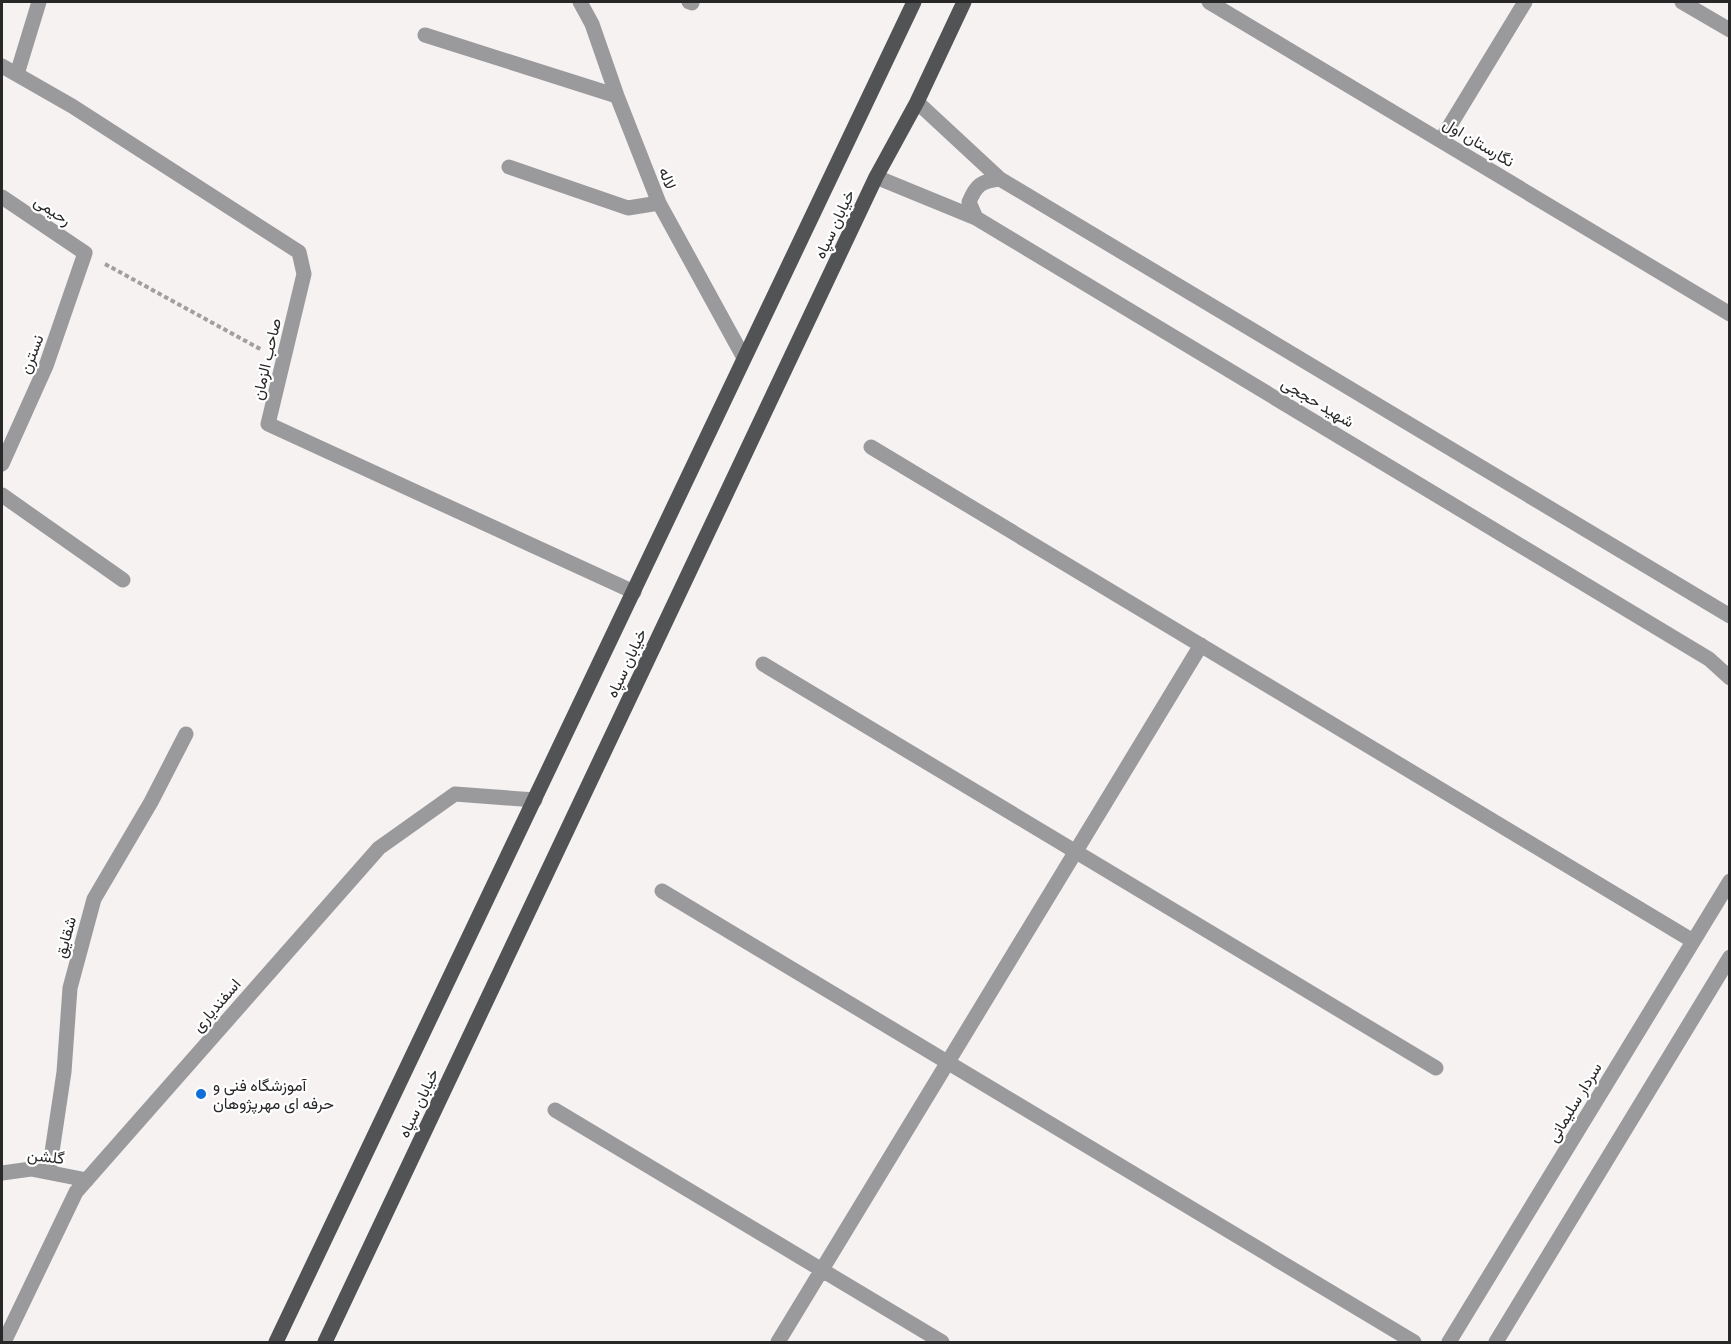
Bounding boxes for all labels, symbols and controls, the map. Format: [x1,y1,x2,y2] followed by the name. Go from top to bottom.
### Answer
[1439,111,1519,173] street label: نگارستان اول
[653,163,683,193] street label: لاله
[807,185,861,263] street label: خیابان سپاه
[29,189,77,231] street label: رحیمی
[245,316,287,402] street label: صاحب الزمان
[13,331,49,377] street label: نسترن
[1277,371,1359,433] street label: شهید حججی
[599,624,653,702] street label: خیابان سپاه
[48,914,82,960] street label: شقایق
[186,973,246,1037] street label: اسفندیاری
[1541,1057,1607,1147] street label: سردار سلیمانی
[391,1064,445,1142] street label: خیابان سپاه
[213,1073,334,1115] place label: آموزشگاه فنی و حرفه ای مهرپژوهان
[194,1087,208,1101] marker: آموزشگاه فنی و حرفه ای مهرپژوهان
[26,1142,66,1170] street label: گلشن

